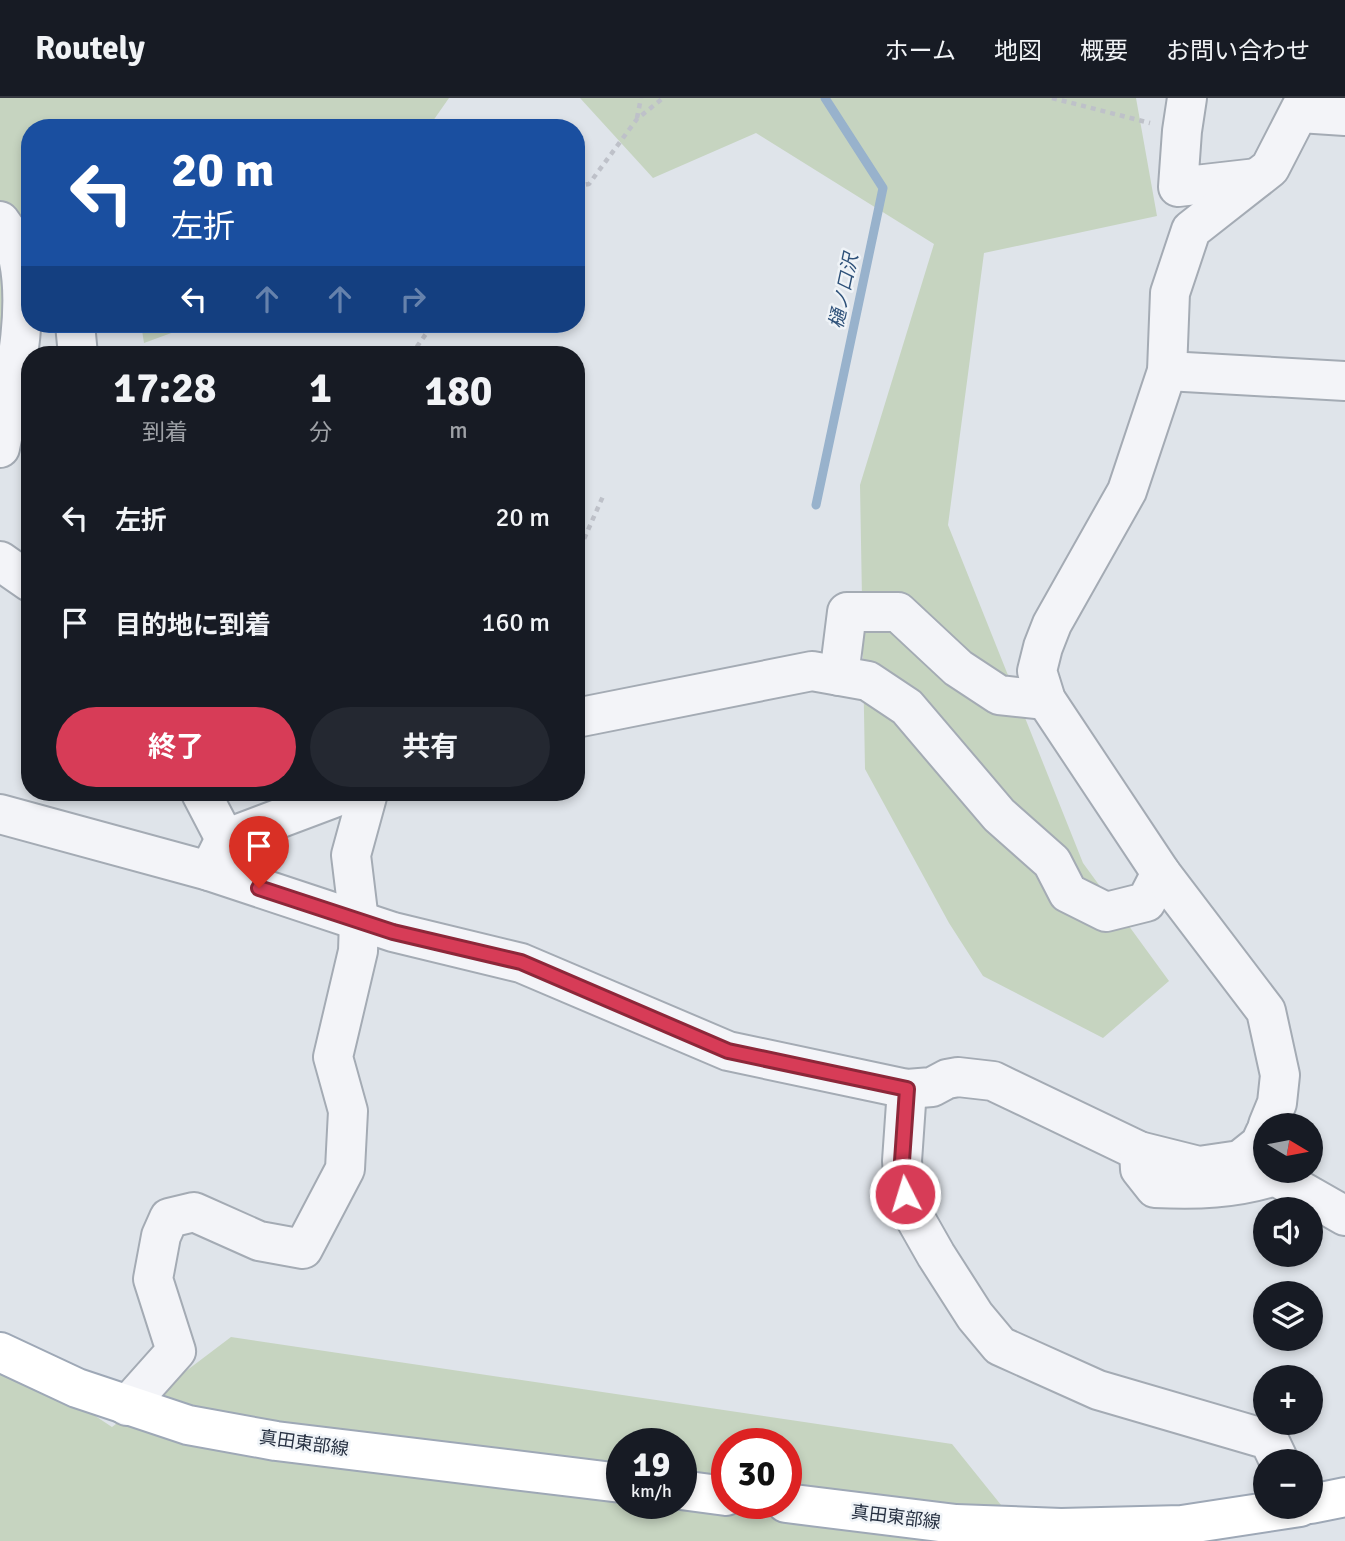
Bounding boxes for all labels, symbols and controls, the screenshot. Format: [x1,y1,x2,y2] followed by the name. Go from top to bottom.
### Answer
[35,28,145,69] text: Routely
[885,36,956,66] text: ホーム
[994,36,1042,66] text: 地図
[1080,36,1128,66] text: 概要
[1166,36,1310,66] text: お問い合わせ
[171,140,274,200] text: 20 m
[56,147,147,238] icon: left
[171,207,235,246] text: 左折
[824,248,864,331] water label: 樋ノ口沢
[175,280,213,318] icon: left
[248,280,286,318] icon: ahead
[321,280,359,318] icon: ahead
[394,280,432,318] icon: right
[113,363,217,414] text: 17:28
[309,363,332,414] text: 1
[424,366,493,417] text: 180
[449,416,468,445] text: m
[142,418,188,447] text: 到着
[309,418,332,447] text: 分
[56,499,94,537] icon: left
[495,502,550,534] text: 20 m
[115,505,167,537] text: 左折
[56,604,94,642] icon: arrive
[481,607,550,639] text: 160 m
[115,610,271,642] text: 目的地に到着
[56,707,296,787] button: 終了
[310,707,550,787] button: 共有
[229,816,289,888] pin
[240,827,278,865] icon: arrive
[1253,1113,1323,1183] north arrow
[1253,1113,1323,1519] map controls
[868,1157,942,1231] position arrow
[1253,1197,1323,1267] button: sound
[1253,1281,1323,1351] button: layers
[1253,1365,1323,1435] button: +
[258,1426,350,1460] street label: 真田東部線
[711,1428,802,1519] speed limit sign: 30
[633,1443,670,1486] text: 19
[1253,1449,1323,1519] button: −
[631,1480,672,1502] text: km/h
[850,1501,942,1533] street label: 真田東部線

